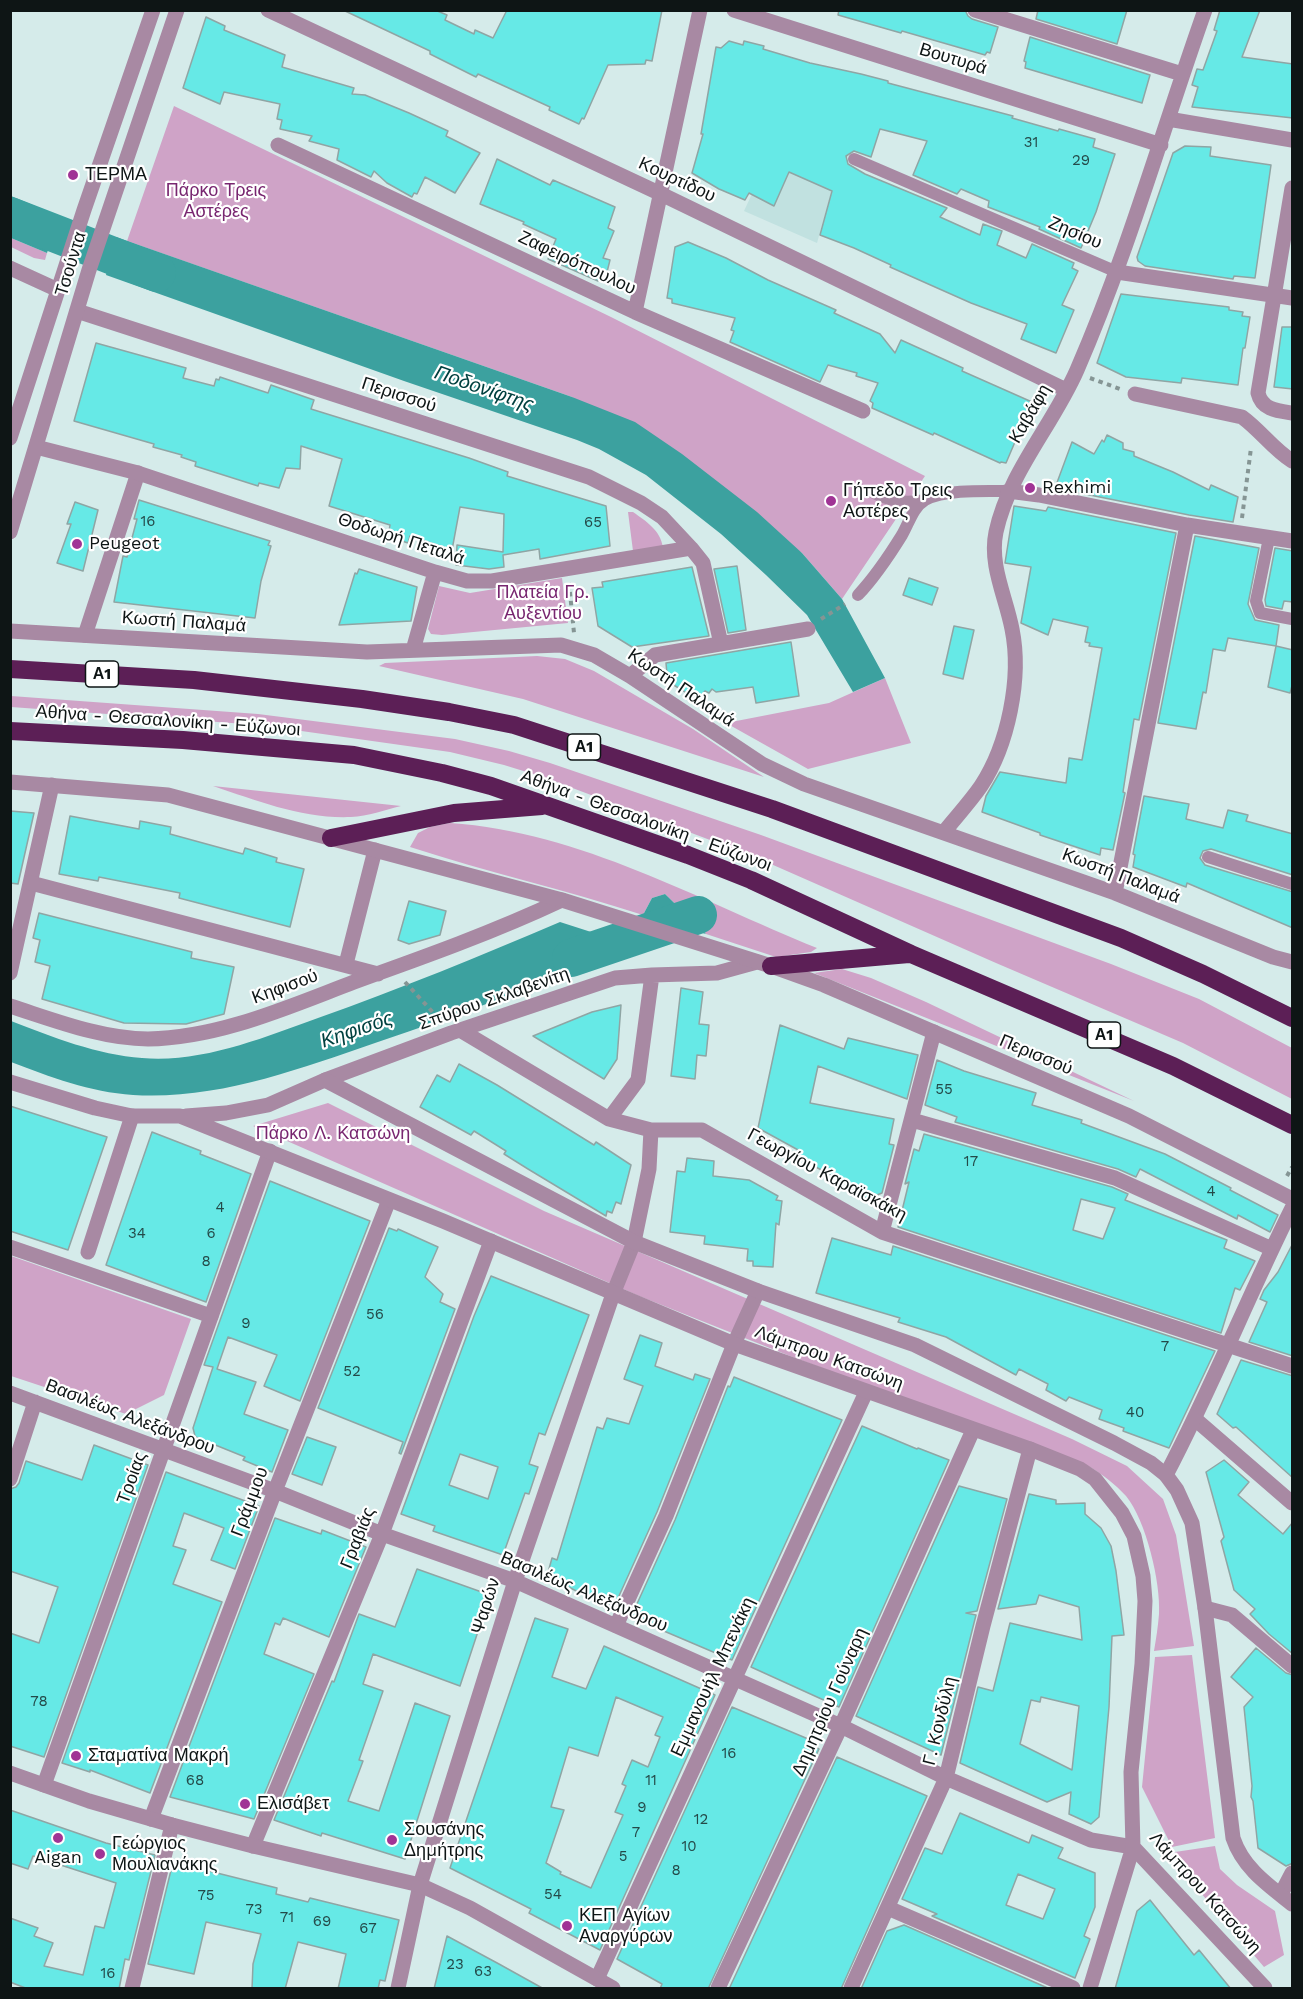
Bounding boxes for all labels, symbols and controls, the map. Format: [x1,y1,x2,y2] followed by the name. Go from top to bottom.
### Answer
[917,39,989,79] street label: Βουτυρά
[1024,134,1038,152] house number: 31
[1072,152,1090,170] house number: 29
[635,153,719,207] street label: Κουρτίδου
[85,164,147,186] place label: ΤΕΡΜΑ
[66,168,80,182] marker: ΤΕΡΜΑ
[166,180,266,222] park label: Πάρκο Τρεις Αστέρες
[1045,212,1105,254] street label: Ζησίου
[515,226,639,300] street label: Ζαφειρόπουλου
[51,229,91,299] street label: Τσούντα
[431,361,537,417] water label: Ποδονίφτης
[359,373,439,417] street label: Περισσού
[1004,381,1056,447] street label: Καβάφη
[1042,477,1111,499] place label: Rexhimi
[843,480,952,522] place label: Γήπεδο Τρεις Αστέρες
[1023,481,1037,495] marker: Rexhimi
[824,494,838,508] marker: Γήπεδο Τρεις Αστέρες
[335,508,467,570] street label: Θοδωρή Πεταλά
[141,513,155,531] house number: 16
[584,514,602,532] house number: 65
[89,533,159,555] place label: Peugeot
[70,537,84,551] marker: Peugeot
[497,582,589,624] park label: Πλατεία Γρ. Αυξεντίου
[121,607,247,637] street label: Κωστή Παλαμά
[623,644,739,732] street label: Κωστή Παλαμά
[86,661,118,687] road number: Α1
[35,701,301,741] street label: Αθήνα - Θεσσαλονίκη - Εύζωνοι
[568,734,600,760] road number: Α1
[518,765,774,877] street label: Αθήνα - Θεσσαλονίκη - Εύζωνοι
[1059,844,1183,908] street label: Κωστή Παλαμά
[416,963,572,1035] street label: Σπύρου Σκλαβενίτη
[249,965,321,1009] street label: Κηφισού
[318,1006,396,1054] water label: Κηφισός
[1088,1022,1120,1048] road number: Α1
[996,1030,1076,1080] street label: Περισσού
[935,1081,953,1099] house number: 55
[256,1123,410,1145] park label: Πάρκο Λ. Κατσώνη
[744,1124,910,1226] street label: Γεωργίου Καραϊσκάκη
[964,1153,978,1171] house number: 17
[1206,1183,1216,1201] house number: 4
[215,1199,225,1217] house number: 4
[128,1225,146,1243] house number: 34
[206,1225,216,1243] house number: 6
[201,1253,211,1271] house number: 8
[366,1306,384,1324] house number: 56
[241,1315,251,1333] house number: 9
[752,1321,906,1395] street label: Λάμπρου Κατσώνη
[1161,1338,1169,1356] house number: 7
[343,1363,361,1381] house number: 52
[42,1375,218,1459] street label: Βασιλέως Αλεξάνδρου
[1126,1404,1144,1422] house number: 40
[113,1449,151,1507] street label: Τροίας
[227,1464,273,1540] street label: Γράμμου
[336,1504,380,1572] street label: Γραβιάς
[497,1547,671,1637] street label: Βασιλέως Αλεξάνδρου
[467,1575,505,1637] street label: Ψαρών
[667,1594,759,1760] street label: Εμμανουήλ Μπενάκη
[788,1625,872,1779] street label: Δημητρίου Γούναρη
[919,1674,961,1768] street label: Γ. Κονδύλη
[30,1693,48,1711] house number: 78
[88,1745,228,1767] place label: Σταματίνα Μακρή
[722,1745,736,1763] house number: 16
[69,1749,83,1763] marker: Σταματίνα Μακρή
[186,1772,204,1790] house number: 68
[645,1772,657,1790] house number: 11
[257,1793,329,1815] place label: Ελισάβετ
[238,1797,252,1811] marker: Ελισάβετ
[637,1799,647,1817] house number: 9
[694,1811,708,1829] house number: 12
[404,1819,484,1862] place label: Σουσάνης Δημήτρης
[632,1824,640,1842] house number: 7
[1145,1828,1265,1958] street label: Λάμπρου Κατσώνη
[51,1831,65,1845] marker: Aigan
[112,1833,217,1876] place label: Γεώργιος Μουλιανάκης
[385,1833,399,1847] marker: Σουσάνης Δημήτρης
[681,1838,697,1856] house number: 10
[34,1847,82,1869] place label: Aigan
[93,1847,107,1861] marker: Γεώργιος Μουλιανάκης
[619,1848,627,1866] house number: 5
[671,1862,681,1880] house number: 8
[544,1886,562,1904] house number: 54
[197,1887,215,1905] house number: 75
[245,1901,263,1919] house number: 73
[579,1905,672,1948] place label: ΚΕΠ Αγίων Αναργύρων
[280,1909,294,1927] house number: 71
[313,1913,331,1931] house number: 69
[560,1919,574,1933] marker: ΚΕΠ Αγίων Αναργύρων
[359,1920,377,1938] house number: 67
[446,1956,464,1974] house number: 23
[474,1963,492,1981] house number: 63
[101,1965,115,1983] house number: 16

